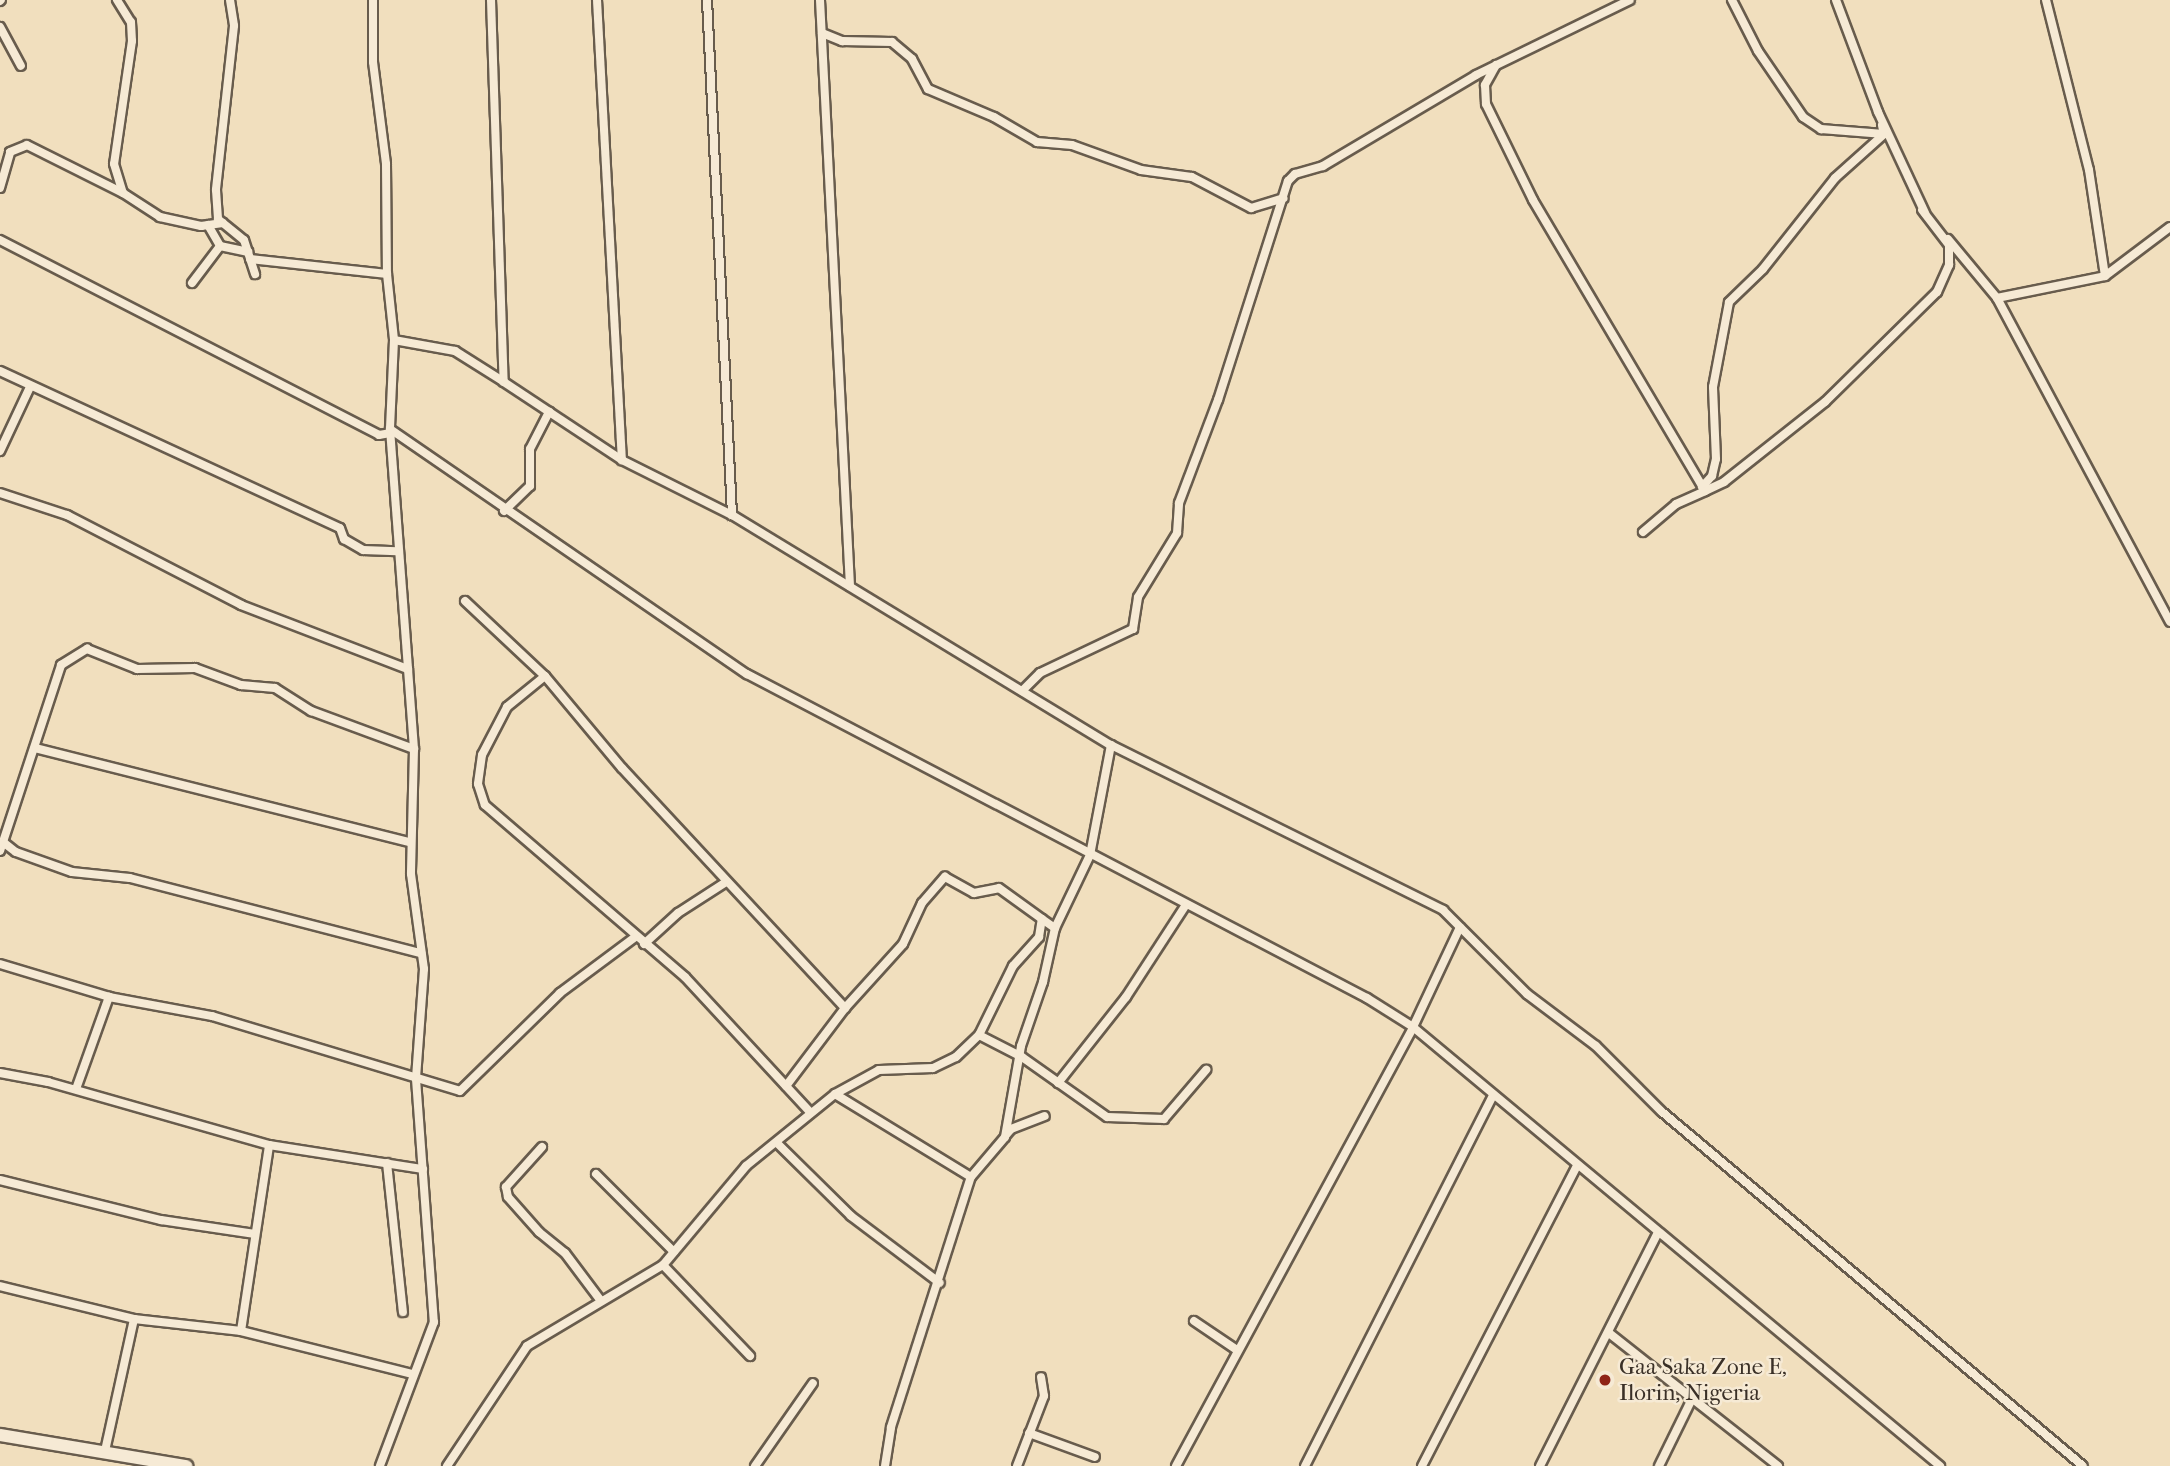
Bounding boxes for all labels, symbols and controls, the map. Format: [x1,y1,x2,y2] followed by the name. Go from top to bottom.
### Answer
[1619,1353,1787,1407] place label: Gaa Saka Zone E, Ilorin, Nigeria
[1597,1372,1613,1388] marker: Gaa Saka Zone E, Ilorin, Nigeria

